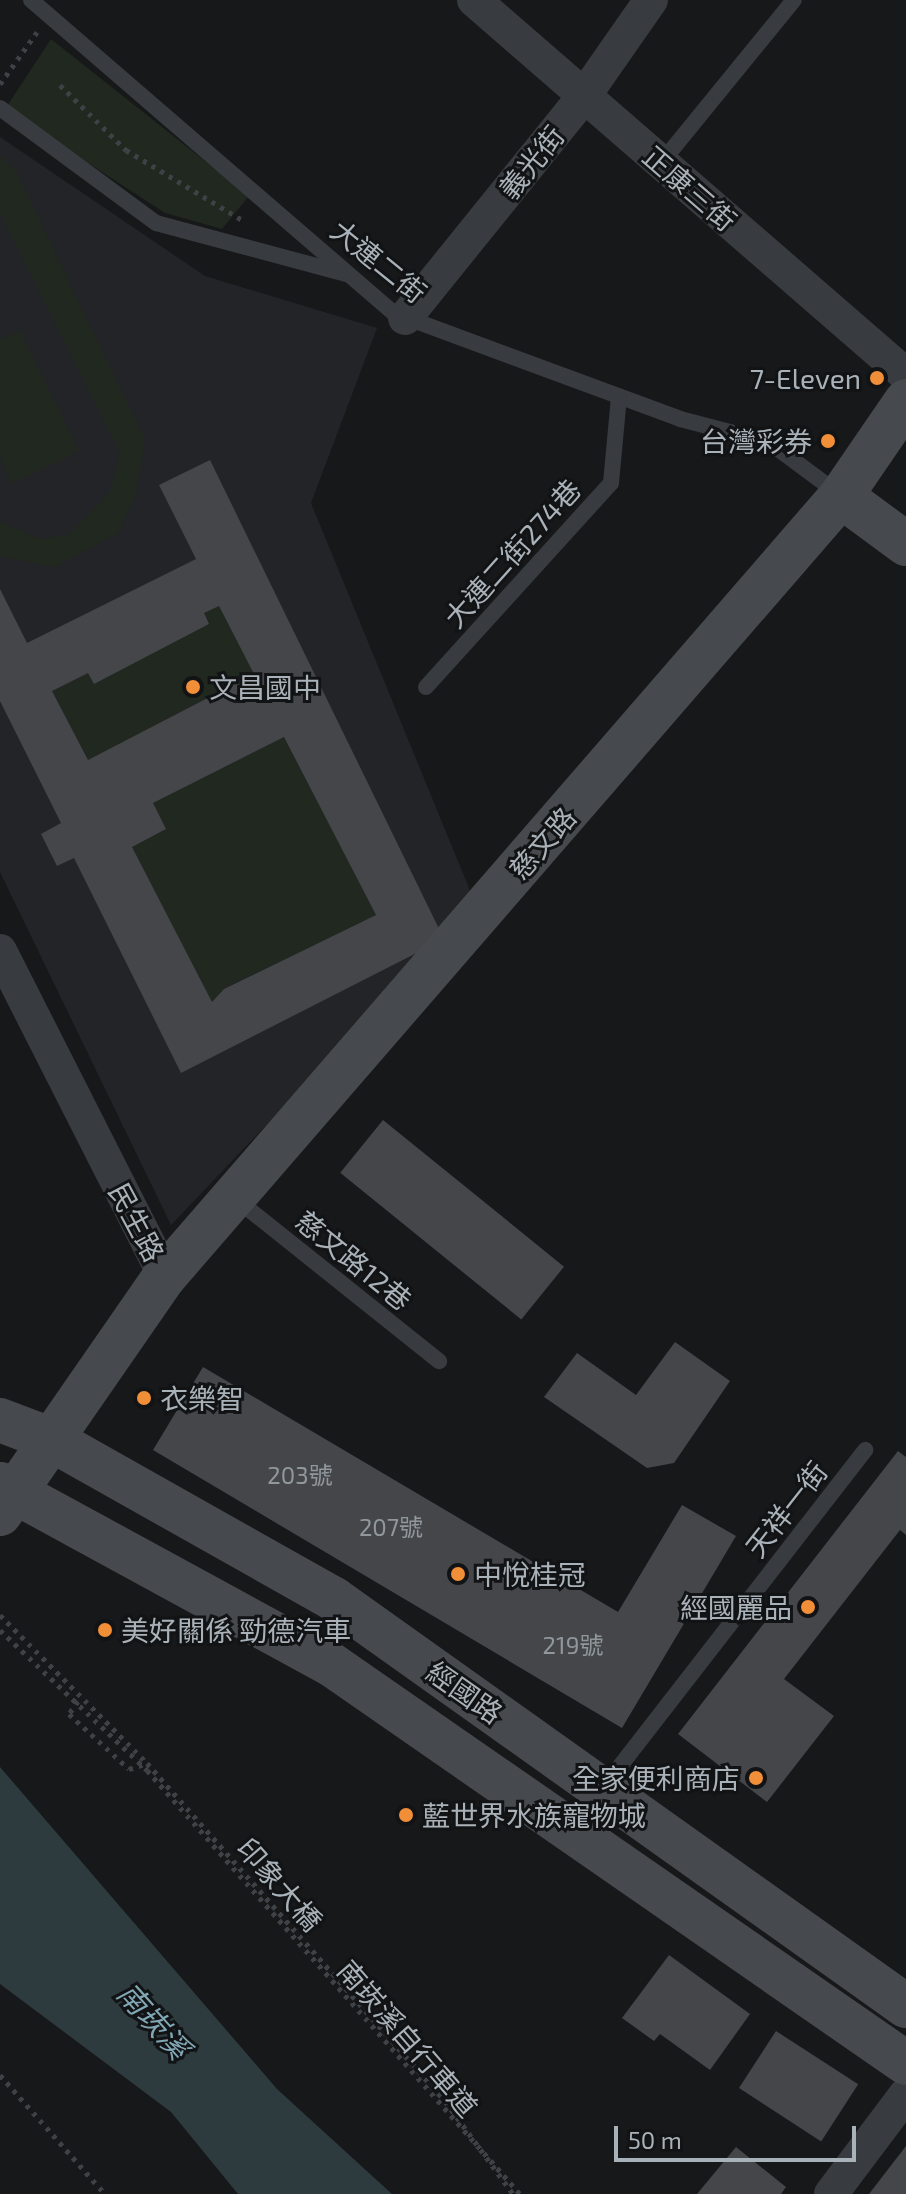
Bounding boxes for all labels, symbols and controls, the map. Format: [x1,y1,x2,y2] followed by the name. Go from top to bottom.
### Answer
[492,119,570,205] street label: 義光街
[637,139,743,237] street label: 正康三街
[325,213,433,309] street label: 大連二街
[750,361,861,395] place label: 7-Eleven
[868,369,886,387] marker: 7-Eleven
[700,424,812,458] place label: 台灣彩券
[819,432,837,450] marker: 台灣彩券
[437,472,587,634] street label: 大連二街274巷
[209,670,321,704] place label: 文昌國中
[184,678,202,696] marker: 文昌國中
[502,800,582,886] street label: 慈文路
[102,1177,172,1267] street label: 民生路
[289,1203,419,1317] street label: 慈文路12巷
[160,1381,244,1415] place label: 衣樂智
[135,1389,153,1407] marker: 衣樂智
[738,1455,834,1563] street label: 天祥一街
[267,1461,333,1489] house number: 203號
[359,1513,423,1541] house number: 207號
[474,1557,586,1591] place label: 中悅桂冠
[449,1565,467,1583] marker: 中悅桂冠
[680,1590,792,1624] place label: 經國麗品
[799,1598,817,1616] marker: 經國麗品
[121,1613,351,1647] place label: 美好關係 勁德汽車
[96,1621,114,1639] marker: 美好關係 勁德汽車
[543,1631,603,1659] house number: 219號
[421,1654,509,1730] street label: 經國路
[572,1761,740,1795] place label: 全家便利商店
[747,1769,765,1787] marker: 全家便利商店
[422,1798,646,1832] place label: 藍世界水族寵物城
[397,1806,415,1824] marker: 藍世界水族寵物城
[231,1831,329,1937] street label: 印象大橋
[331,1953,485,2123] street label: 南崁溪自行車道
[111,1975,197,2065] water label: 南崁溪
[618,2110,860,2160] scale bar
[628,2125,682,2154] text: 50 m

